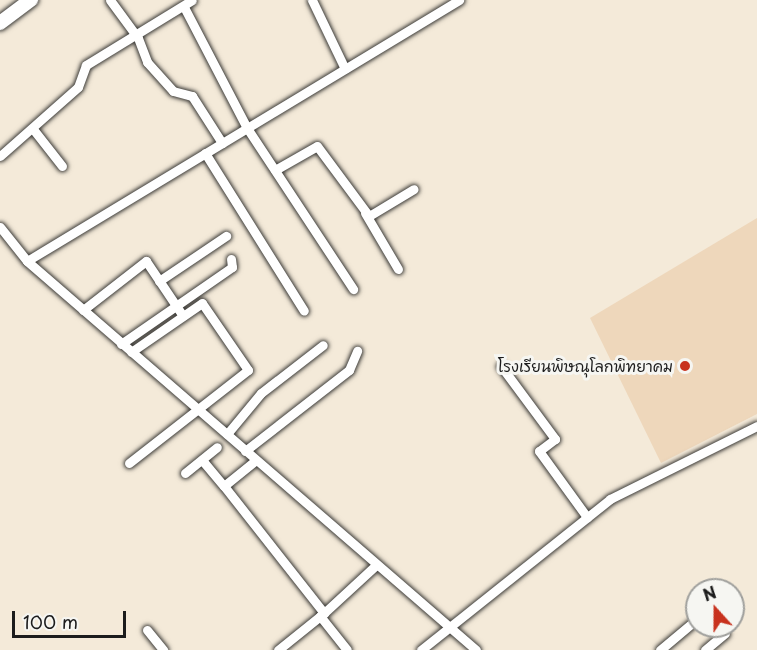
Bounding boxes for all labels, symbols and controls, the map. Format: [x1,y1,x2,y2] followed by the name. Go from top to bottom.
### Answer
[498,357,673,375] place label: โรงเรียนพิษณุโลกพิทยาคม
[678,359,692,373] marker: โรงเรียนพิษณุโลกพิทยาคม
[685,578,745,638] north arrow
[699,580,719,607] text: N
[15,599,129,637] scale bar
[23,608,78,635] text: 100 m

